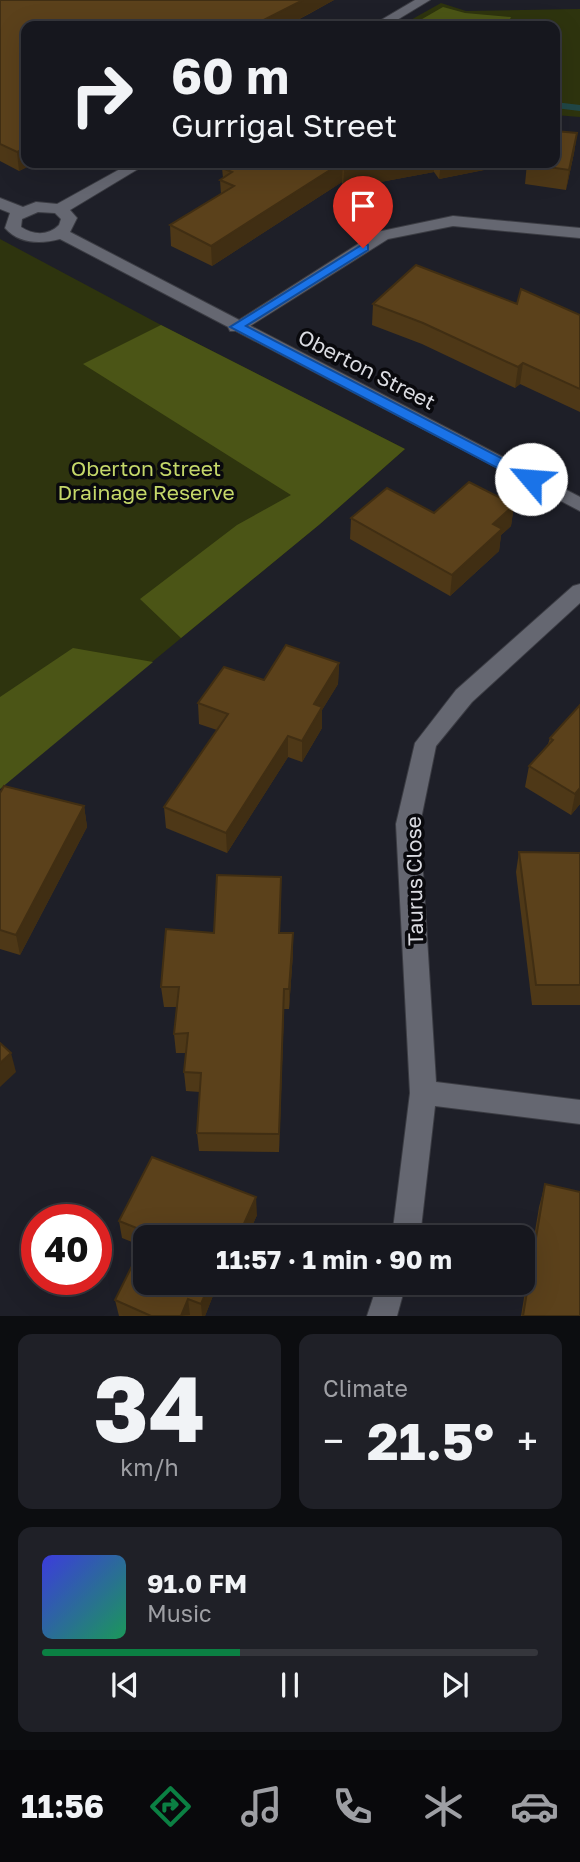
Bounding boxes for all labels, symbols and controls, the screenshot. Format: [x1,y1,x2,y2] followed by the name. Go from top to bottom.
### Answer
[171,46,289,105] text: 60 m
[56,49,147,140] icon: right
[171,106,397,144] text: Gurrigal Street
[333,176,393,248] pin
[344,187,382,225] icon: arrive
[294,323,440,415] street label: Oberton Street
[494,442,568,516] position arrow
[57,455,235,505] park label: Oberton Street Drainage Reserve
[400,816,428,946] street label: Taurus Close
[21,1204,112,1295] speed limit sign: 40
[216,1244,452,1275] text: 11:57 · 1 min · 90 m
[93,1353,206,1462] text: 34
[323,1374,408,1402] text: Climate
[367,1409,494,1471] text: 21.5°
[323,1418,344,1463] text: −
[517,1418,538,1463] text: +
[120,1453,179,1481] text: km/h
[147,1568,247,1599] text: 91.0 FM
[147,1599,212,1627] text: Music
[106,1666,144,1704] icon: previous
[271,1666,309,1704] icon: pause
[436,1666,474,1704] icon: next
[146,1782,195,1831] icon: directions
[237,1782,286,1831] icon: music
[328,1782,377,1831] icon: phone
[419,1782,468,1831] icon: climate
[510,1782,559,1831] icon: car
[21,1787,104,1825] text: 11:56

